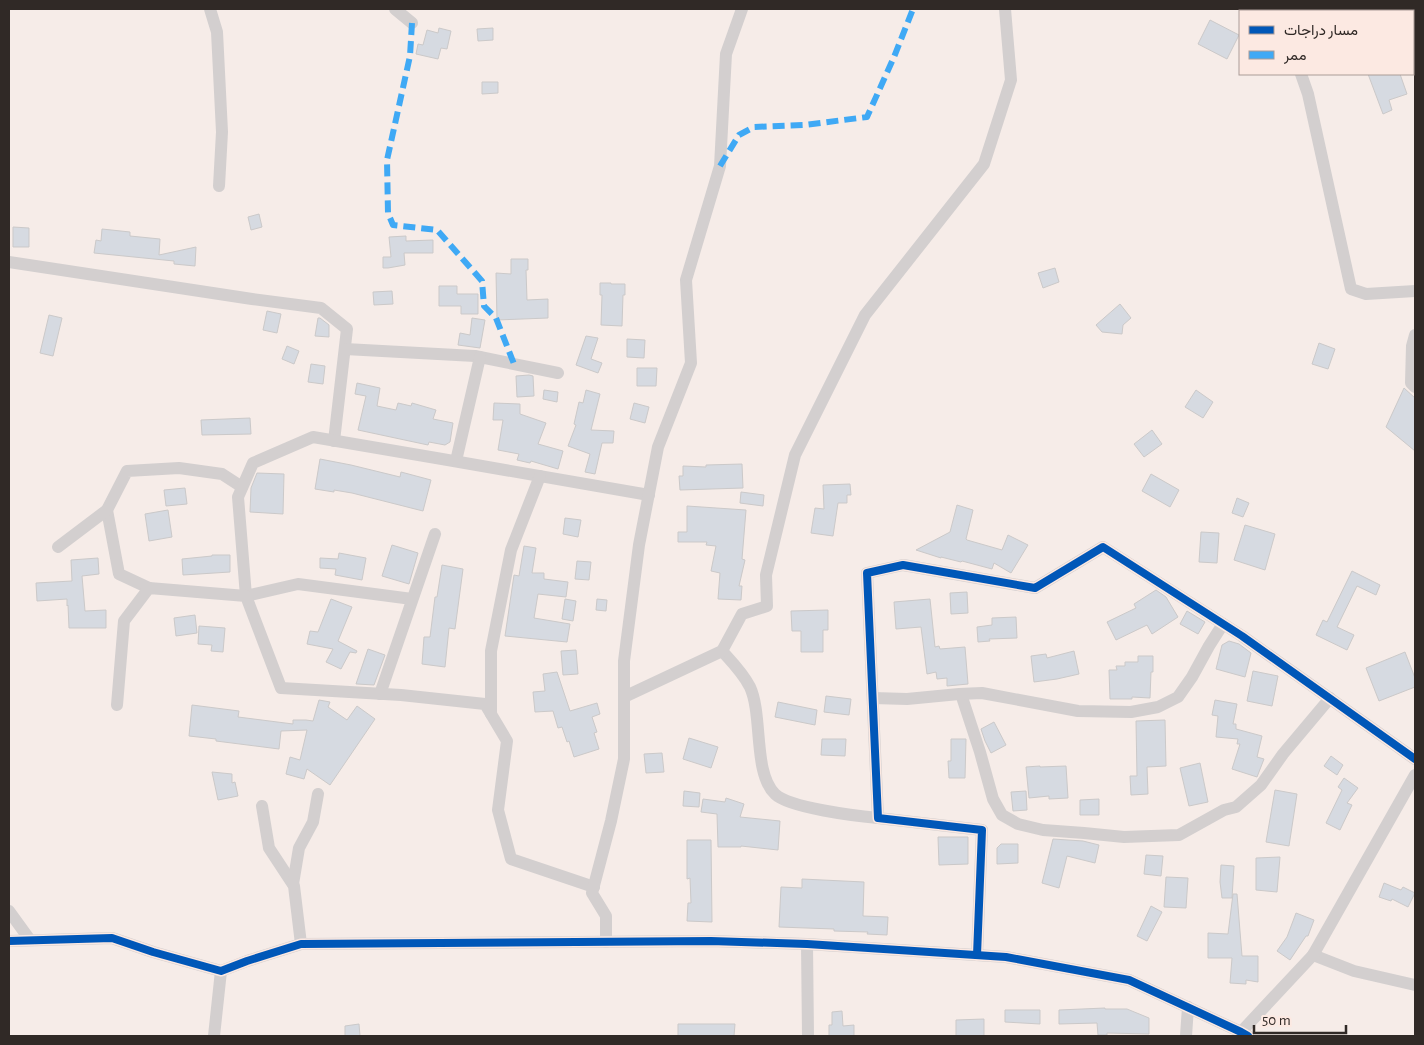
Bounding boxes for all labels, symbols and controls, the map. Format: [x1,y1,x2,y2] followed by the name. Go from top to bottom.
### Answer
[1239,10,1414,75] legend
[1284,23,1358,39] text: مسار دراجات
[1283,48,1306,64] text: ممر
[1254,1002,1346,1034] scale bar
[1262,1013,1291,1028] text: 50 m

